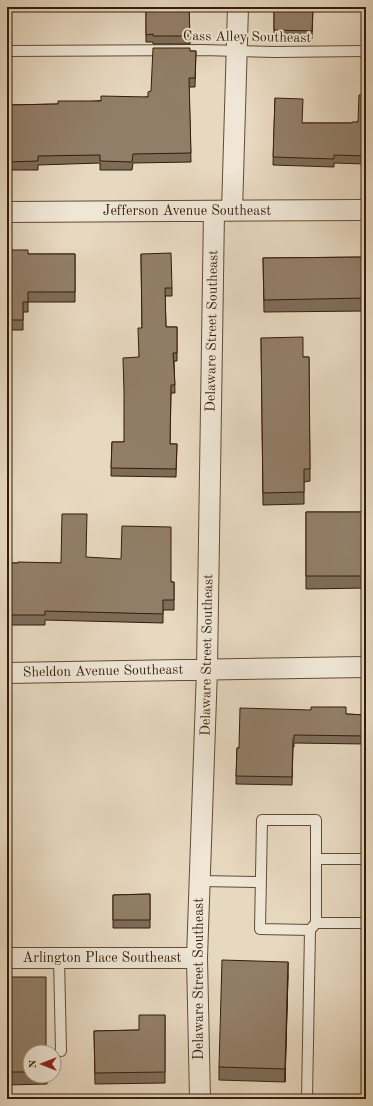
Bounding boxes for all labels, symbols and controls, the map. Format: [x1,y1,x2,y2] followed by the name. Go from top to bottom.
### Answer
[183,29,311,45] street label: Cass Alley Southeast
[103,204,271,218] street label: Jefferson Avenue Southeast
[204,250,220,412] street label: Delaware Street Southeast
[199,574,215,736] street label: Delaware Street Southeast
[23,663,183,679] street label: Sheldon Avenue Southeast
[192,898,206,1060] street label: Delaware Street Southeast
[22,951,182,965] street label: Arlington Place Southeast
[22,1044,62,1084] north arrow
[28,1059,39,1068] text: N

